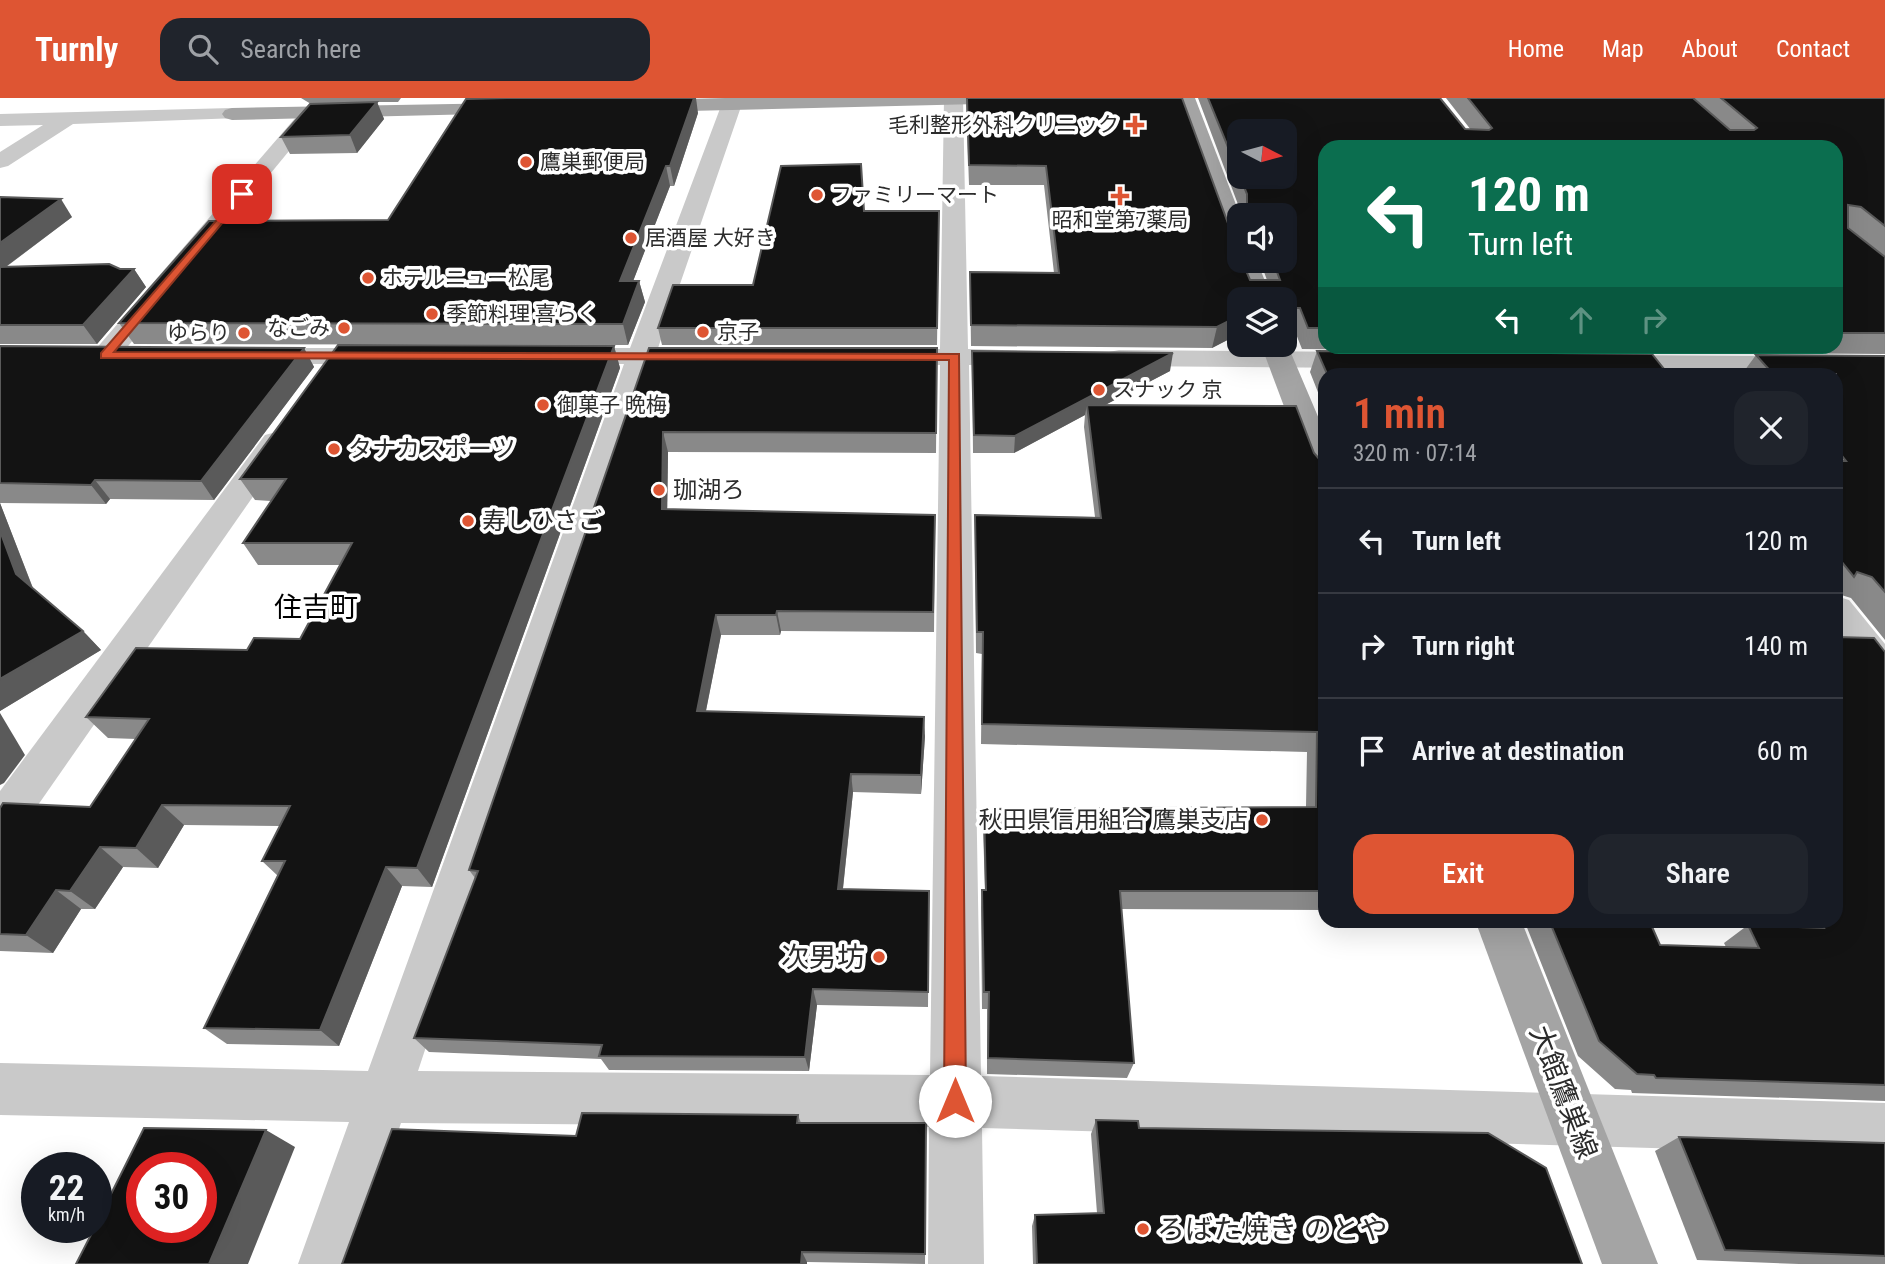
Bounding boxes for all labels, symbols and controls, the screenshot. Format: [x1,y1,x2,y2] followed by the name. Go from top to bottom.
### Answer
[160,18,650,81] search box
[35,30,118,69] text: Turnly
[184,30,222,68] icon: search
[240,34,361,64] text: Search here
[1508,35,1564,63] text: Home
[1602,35,1644,63] text: Map
[1682,35,1738,63] text: About
[1776,35,1850,63] text: Contact
[888,113,1119,137] place label: 毛利整形外科クリニック
[1125,115,1145,135] marker: 毛利整形外科クリニック
[1227,119,1297,189] north arrow
[1227,119,1297,357] map controls
[540,150,645,174] place label: 鷹巣郵便局
[518,154,534,170] marker: 鷹巣郵便局
[212,164,272,224] pin
[1468,166,1590,223] text: 120 m
[1353,168,1444,259] icon: left
[223,175,261,213] icon: arrive
[831,183,999,207] place label: ファミリーマート
[809,187,825,203] marker: ファミリーマート
[1112,188,1128,204] marker: 昭和堂第7薬局
[1227,203,1297,273] button: sound
[1052,208,1188,232] place label: 昭和堂第7薬局
[1468,225,1573,263] text: Turn left
[645,226,776,250] place label: 居酒屋 大好き
[623,230,639,246] marker: 居酒屋 大好き
[382,266,550,290] place label: ホテルニュー松尾
[360,270,376,286] marker: ホテルニュー松尾
[1227,287,1297,357] button: layers
[1489,301,1527,339] icon: left
[1562,301,1600,339] icon: ahead
[1635,301,1673,339] icon: right
[446,302,598,326] place label: 季節料理 喜らく
[424,306,440,322] marker: 季節料理 喜らく
[267,316,330,340] place label: なごみ
[336,320,352,336] marker: なごみ
[717,320,759,344] place label: 京子
[167,321,230,345] place label: ゆらり
[695,324,711,340] marker: 京子
[236,325,252,341] marker: ゆらり
[1113,378,1223,402] place label: スナック 京
[1091,382,1107,398] marker: スナック 京
[1353,389,1446,438] text: 1 min
[1734,391,1808,465] button: close
[557,393,667,417] place label: 御菓子 晩梅
[535,397,551,413] marker: 御菓子 晩梅
[348,435,516,463] place label: タナカスポーツ
[1353,440,1477,467] text: 320 m · 07:14
[326,441,342,457] marker: タナカスポーツ
[673,476,745,504] place label: 珈湖ろ
[651,482,667,498] marker: 珈湖ろ
[482,507,602,535] place label: 寿しひさご
[460,513,476,529] marker: 寿しひさご
[1353,522,1391,560] icon: left
[1412,526,1501,556] text: Turn left
[1744,526,1808,556] text: 120 m
[274,591,358,624] district label: 住吉町
[1353,627,1391,665] icon: right
[1412,631,1514,661] text: Turn right
[1744,631,1808,661] text: 140 m
[1353,732,1391,770] icon: arrive
[1412,736,1624,766] text: Arrive at destination
[1757,736,1808,766] text: 60 m
[978,806,1248,834] place label: 秋田県信用組合 鷹巣支店
[1254,812,1270,828] marker: 秋田県信用組合 鷹巣支店
[1353,834,1574,914] button: Exit
[1588,834,1808,914] button: Share
[781,941,865,974] place label: 次男坊
[871,949,887,965] marker: 次男坊
[1523,1021,1604,1163] street label: 大館鷹巣線
[918,1064,992,1138] position arrow
[126,1152,217,1243] speed limit sign: 30
[49,1168,84,1209] text: 22
[48,1204,85,1225] text: km/h
[1157,1213,1387,1246] place label: ろばた焼き のとや
[1135,1221,1151,1237] marker: ろばた焼き のとや

